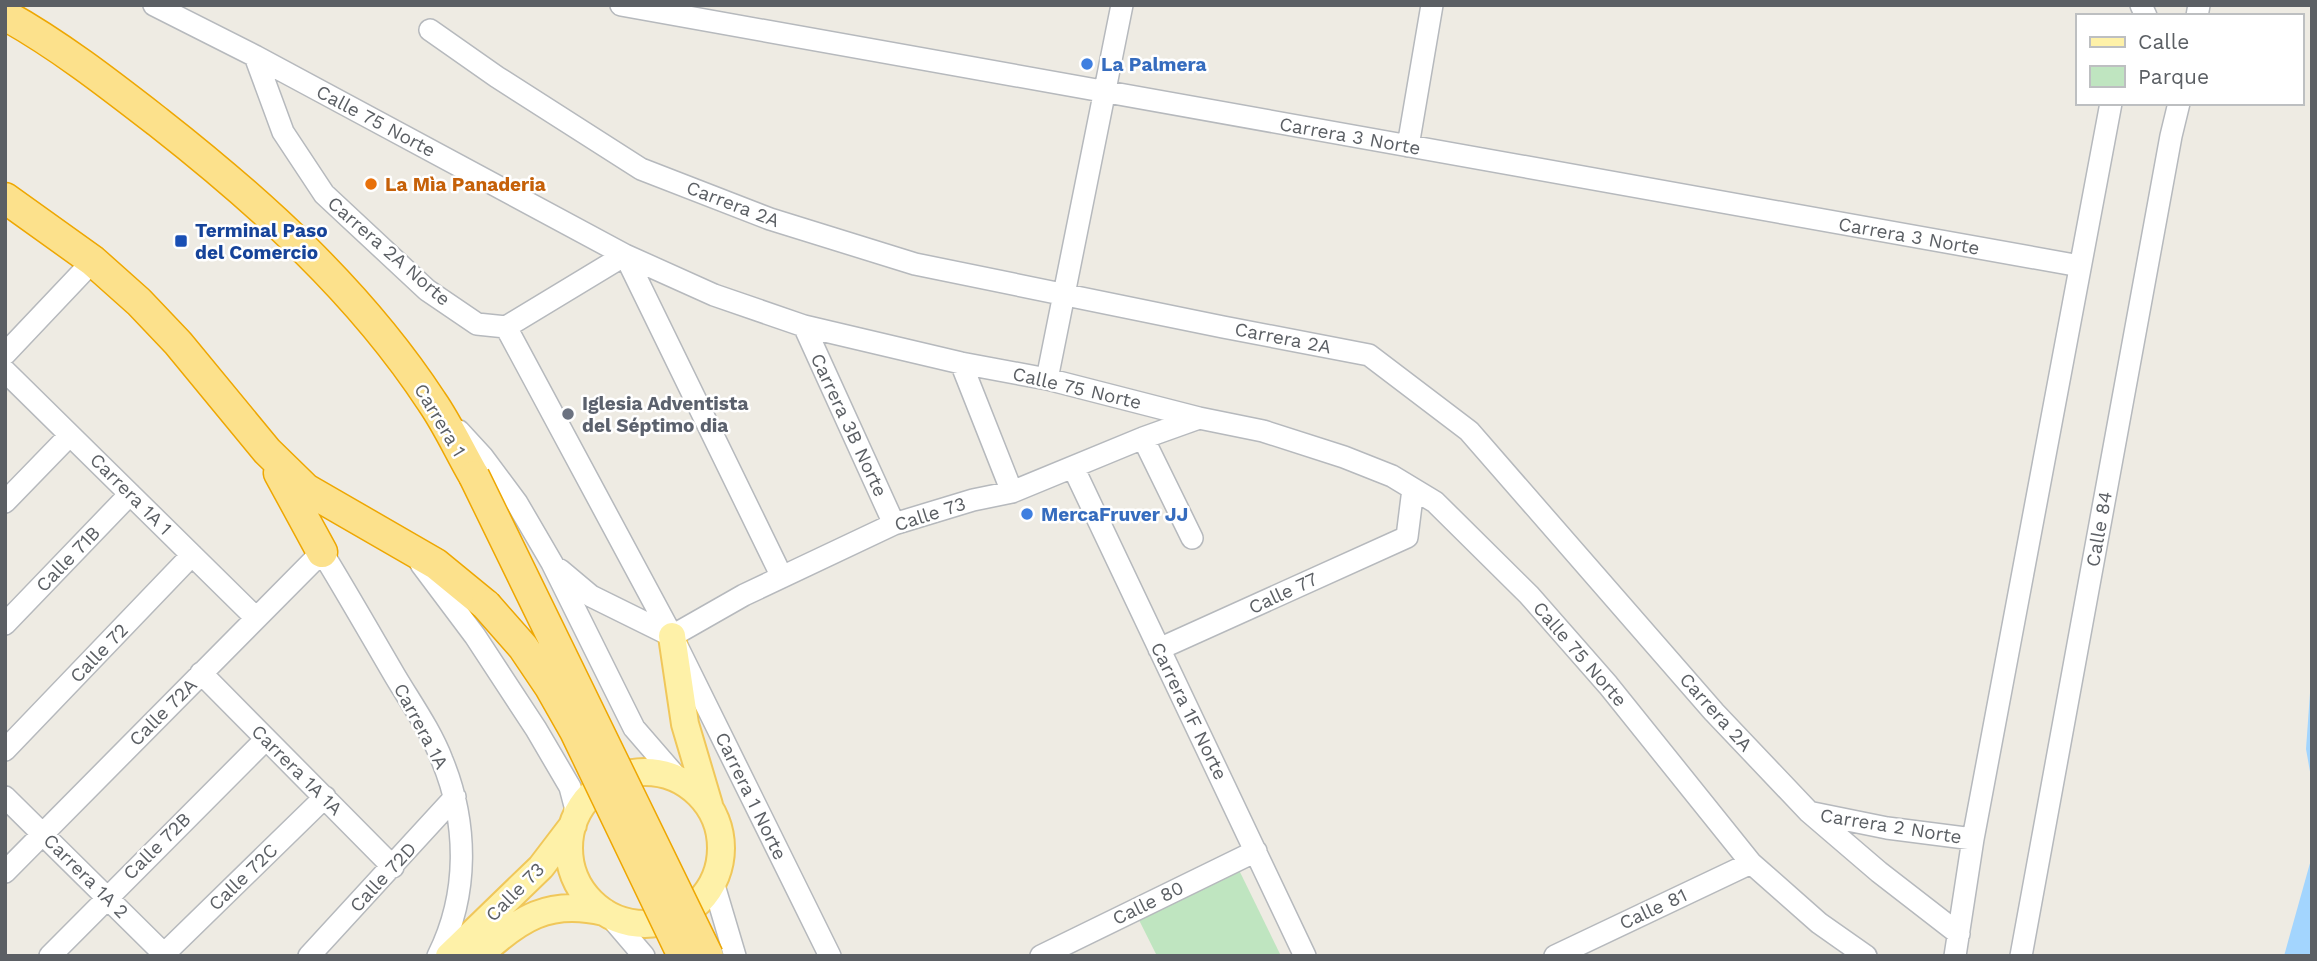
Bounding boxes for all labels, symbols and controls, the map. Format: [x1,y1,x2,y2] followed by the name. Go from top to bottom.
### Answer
[2076,14,2303,105] legend
[2138,29,2189,54] text: Calle
[1101,53,1207,76] place label: La Palmera
[1079,56,1095,72] marker: La Palmera
[2138,64,2209,89] text: Parque
[312,80,440,162] street label: Calle 75 Norte
[1278,112,1422,160] street label: Carrera 3 Norte
[385,173,546,196] place label: La Mìa Panaderia
[363,176,379,192] marker: La Mìa Panaderia
[683,176,783,232] street label: Carrera 2A
[323,192,455,310] street label: Carrera 2A Norte
[1837,212,1981,260] street label: Carrera 3 Norte
[195,219,328,264] place label: Terminal Paso del Comercio
[173,233,189,249] marker: Terminal Paso del Comercio
[1233,317,1334,359] street label: Carrera 2A
[806,350,892,500] street label: Carrera 3B Norte
[1010,362,1144,414] street label: Calle 75 Norte
[409,379,471,461] street label: Carrera 1
[582,392,748,437] place label: Iglesia Adventista del Séptimo dia
[560,406,576,422] marker: Iglesia Adventista del Séptimo dia
[85,448,177,540] street label: Carrera 1A 1
[2081,489,2117,569] street label: Calle 84
[891,492,969,536] street label: Calle 73
[1041,503,1188,526] place label: MercaFruver JJ
[1019,506,1035,522] marker: MercaFruver JJ
[31,521,105,597] street label: Calle 71B
[1245,567,1321,619] street label: Calle 77
[1528,597,1632,711] street label: Calle 75 Norte
[65,618,133,688] street label: Calle 72
[1146,638,1232,784] street label: Carrera 1F Norte
[1675,668,1758,756] street label: Carrera 2A
[124,673,202,751] street label: Calle 72A
[389,679,453,773] street label: Carrera 1A
[247,720,348,821] street label: Carrera 1A 1A
[710,728,792,864] street label: Carrera 1 Norte
[1819,803,1963,849] street label: Carrera 2 Norte
[118,807,196,885] street label: Calle 72B
[39,829,133,923] street label: Carrera 1A 2
[345,837,421,917] street label: Calle 72D
[204,839,282,915] street label: Calle 72C
[481,858,549,926] street label: Calle 73
[1109,876,1187,930] street label: Calle 80
[1616,883,1690,935] street label: Calle 81

